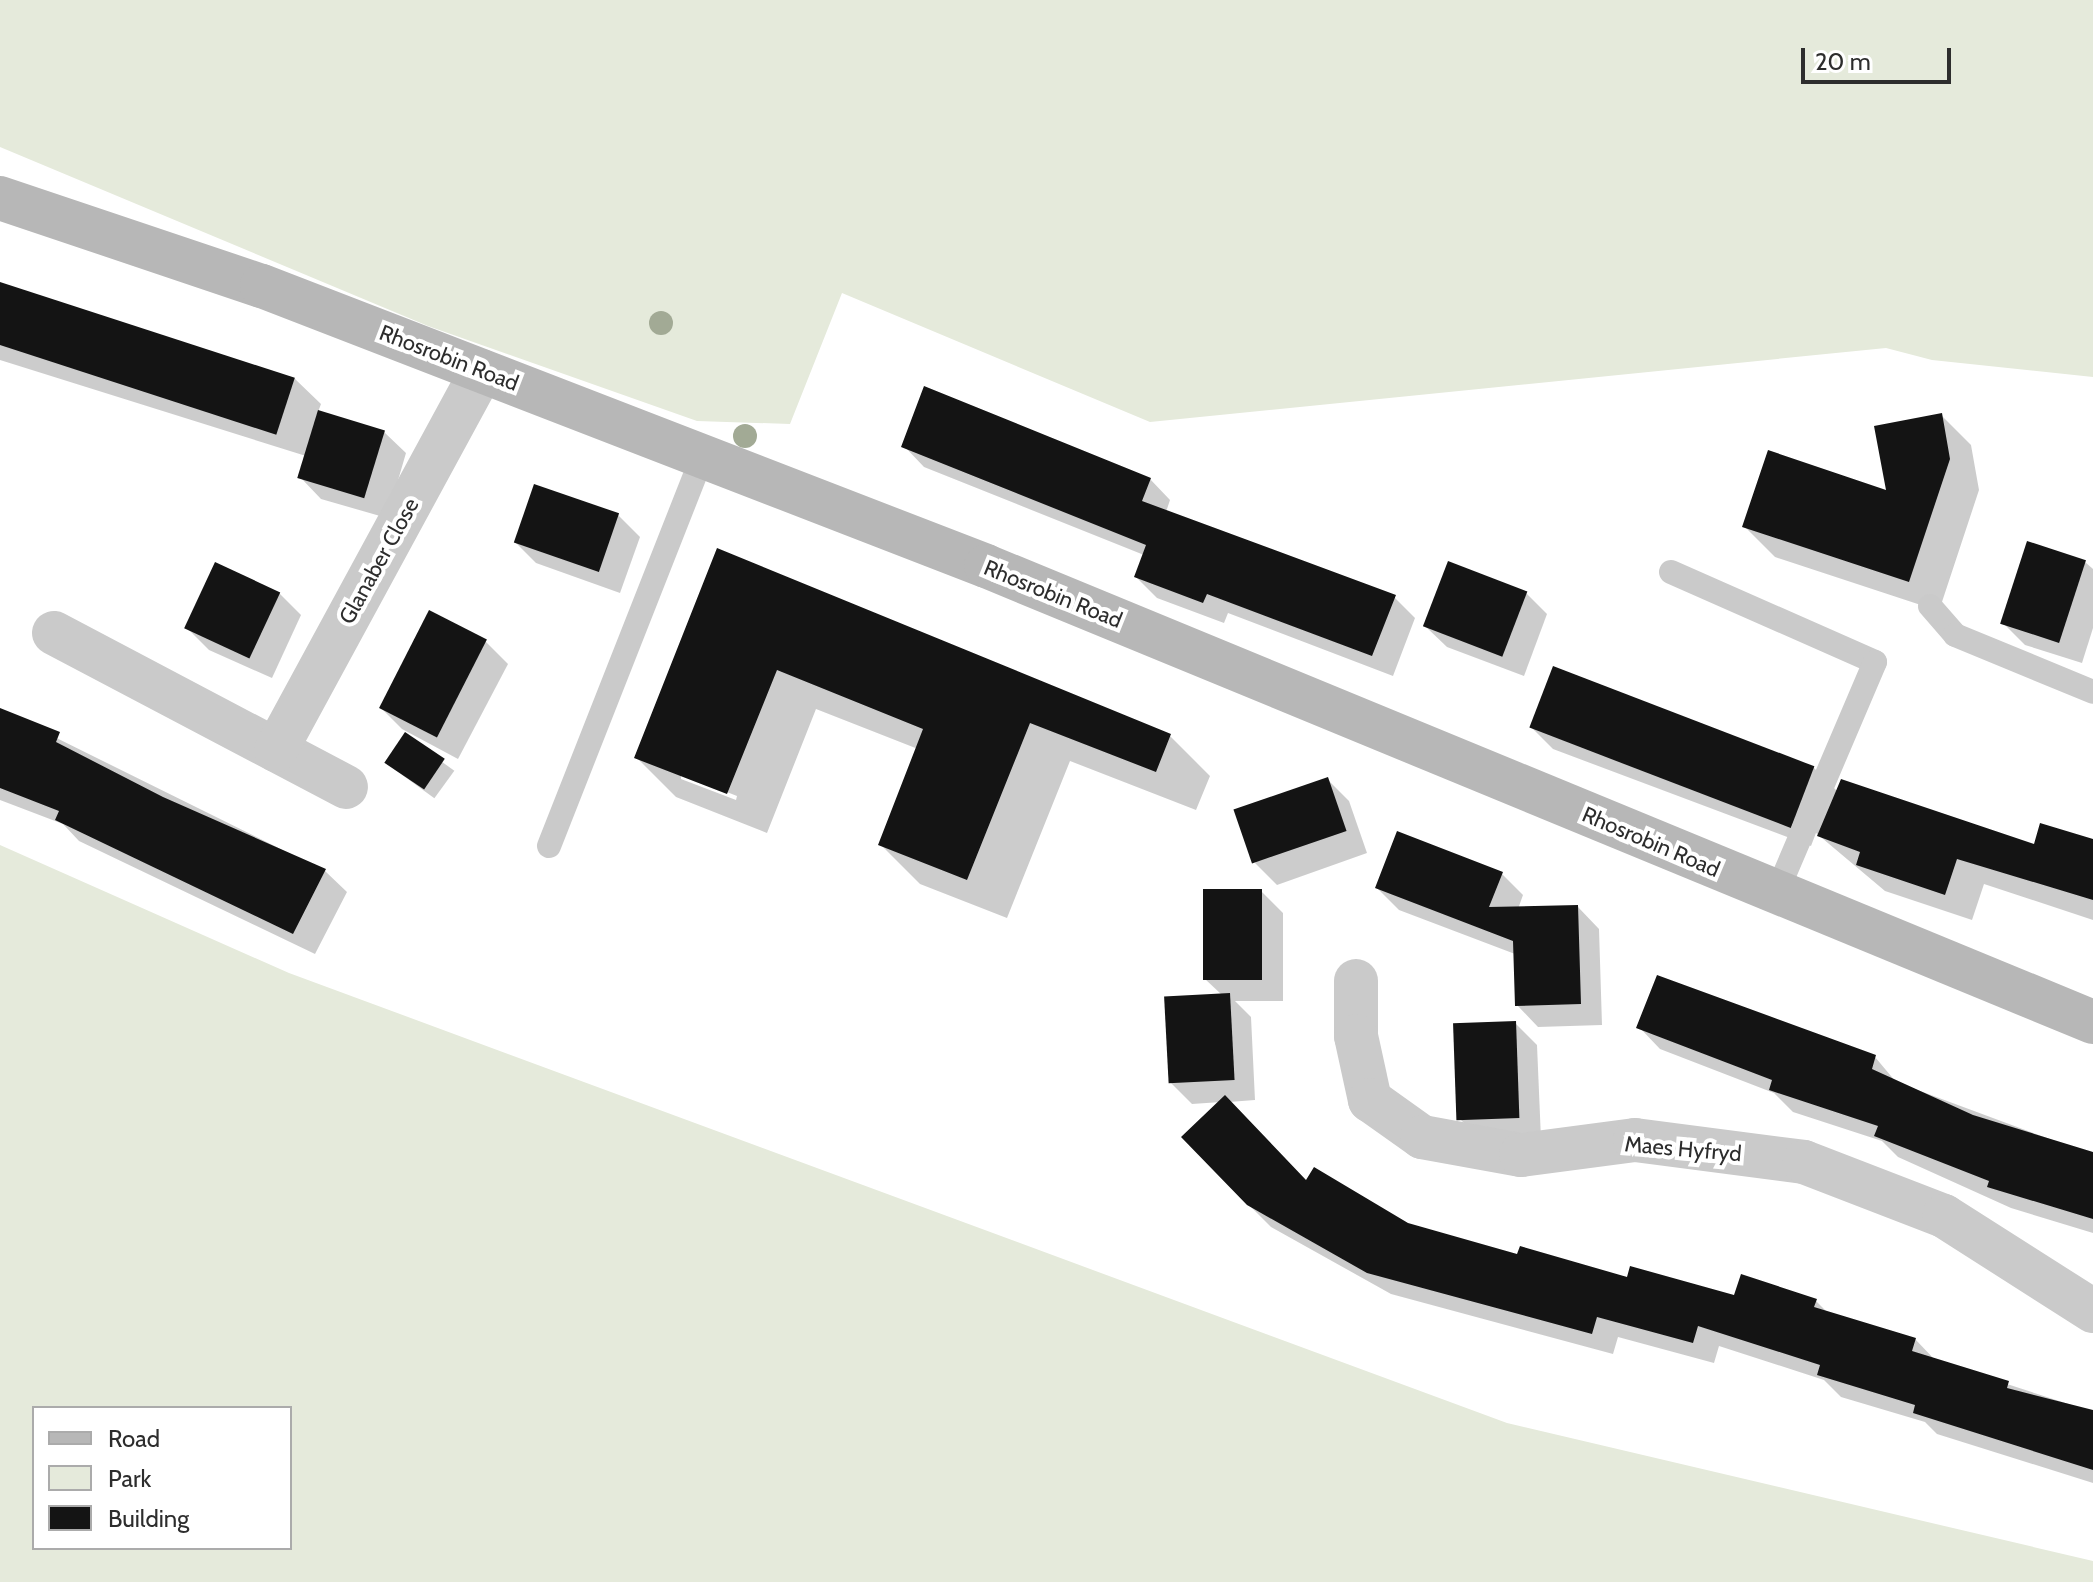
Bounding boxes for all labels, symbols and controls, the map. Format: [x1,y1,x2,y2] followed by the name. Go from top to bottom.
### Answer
[1805,32,1955,82] scale bar
[1815,47,1871,76] text: 20 m
[376,319,522,397] street label: Rhosrobin Road
[334,493,424,629] street label: Glanaber Close
[980,554,1126,634] street label: Rhosrobin Road
[1578,801,1724,883] street label: Rhosrobin Road
[1623,1131,1743,1167] street label: Maes Hyfryd
[32,1406,292,1550] legend
[108,1424,160,1453] text: Road
[108,1464,151,1493] text: Park
[108,1504,189,1533] text: Building

